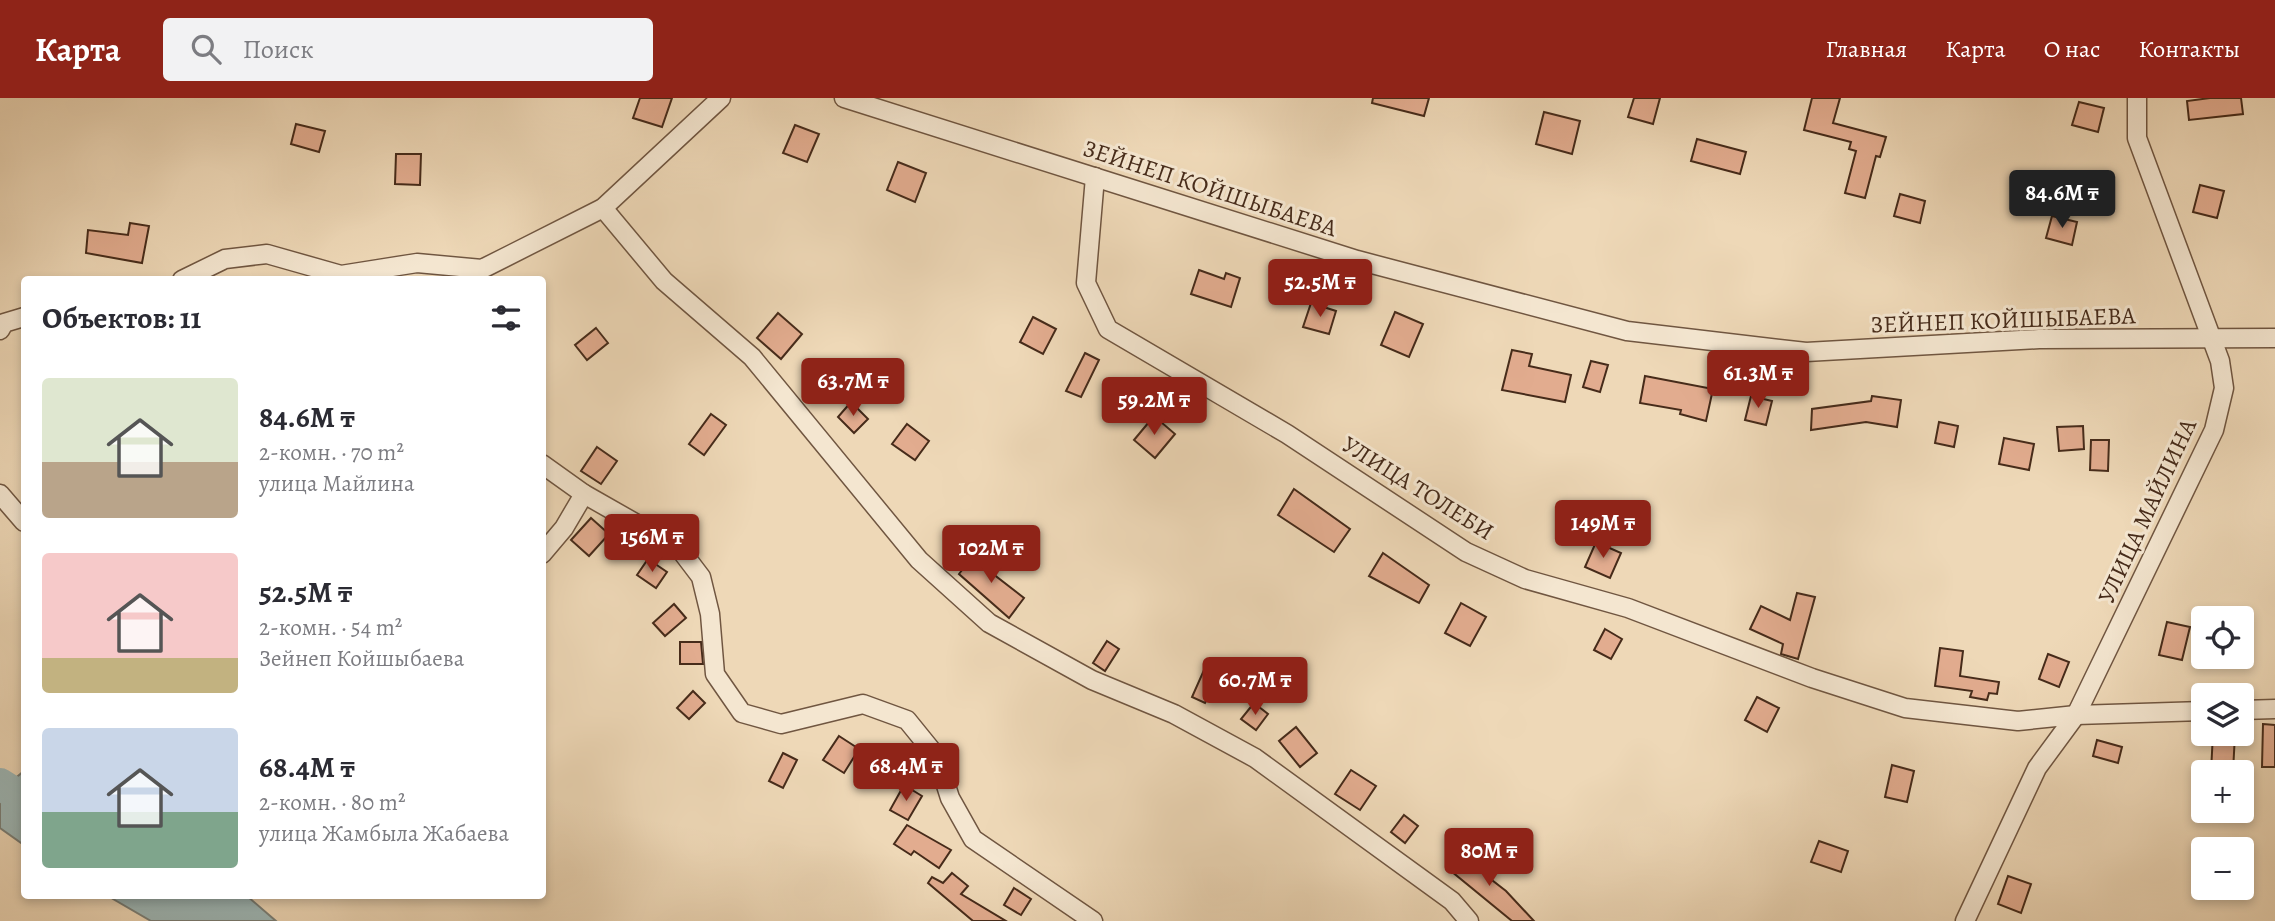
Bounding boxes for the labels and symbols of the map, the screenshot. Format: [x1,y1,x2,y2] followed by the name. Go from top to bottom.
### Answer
[1079,132,1342,244] street label: ЗЕЙНЕП КОЙШЫБАЕВА
[1997,170,2127,230] pin: 84.6M ₸
[1255,260,1385,319] pin: 52.5M ₸
[1870,299,2137,341] street label: ЗЕЙНЕП КОЙШЫБАЕВА
[1693,350,1823,410] pin: 61.3M ₸
[788,358,918,418] pin: 63.7M ₸
[1089,378,1219,437] pin: 59.2M ₸
[2090,413,2204,609] street label: УЛИЦА МАЙЛИНА
[1336,429,1500,547] street label: УЛИЦА ТОЛЕБИ
[1546,500,1660,560] pin: 149M ₸
[595,514,709,574] pin: 156M ₸
[934,526,1048,585] pin: 102M ₸
[1190,658,1320,717] pin: 60.7M ₸
[841,744,971,803] pin: 68.4M ₸
[1440,828,1538,888] pin: 80M ₸

